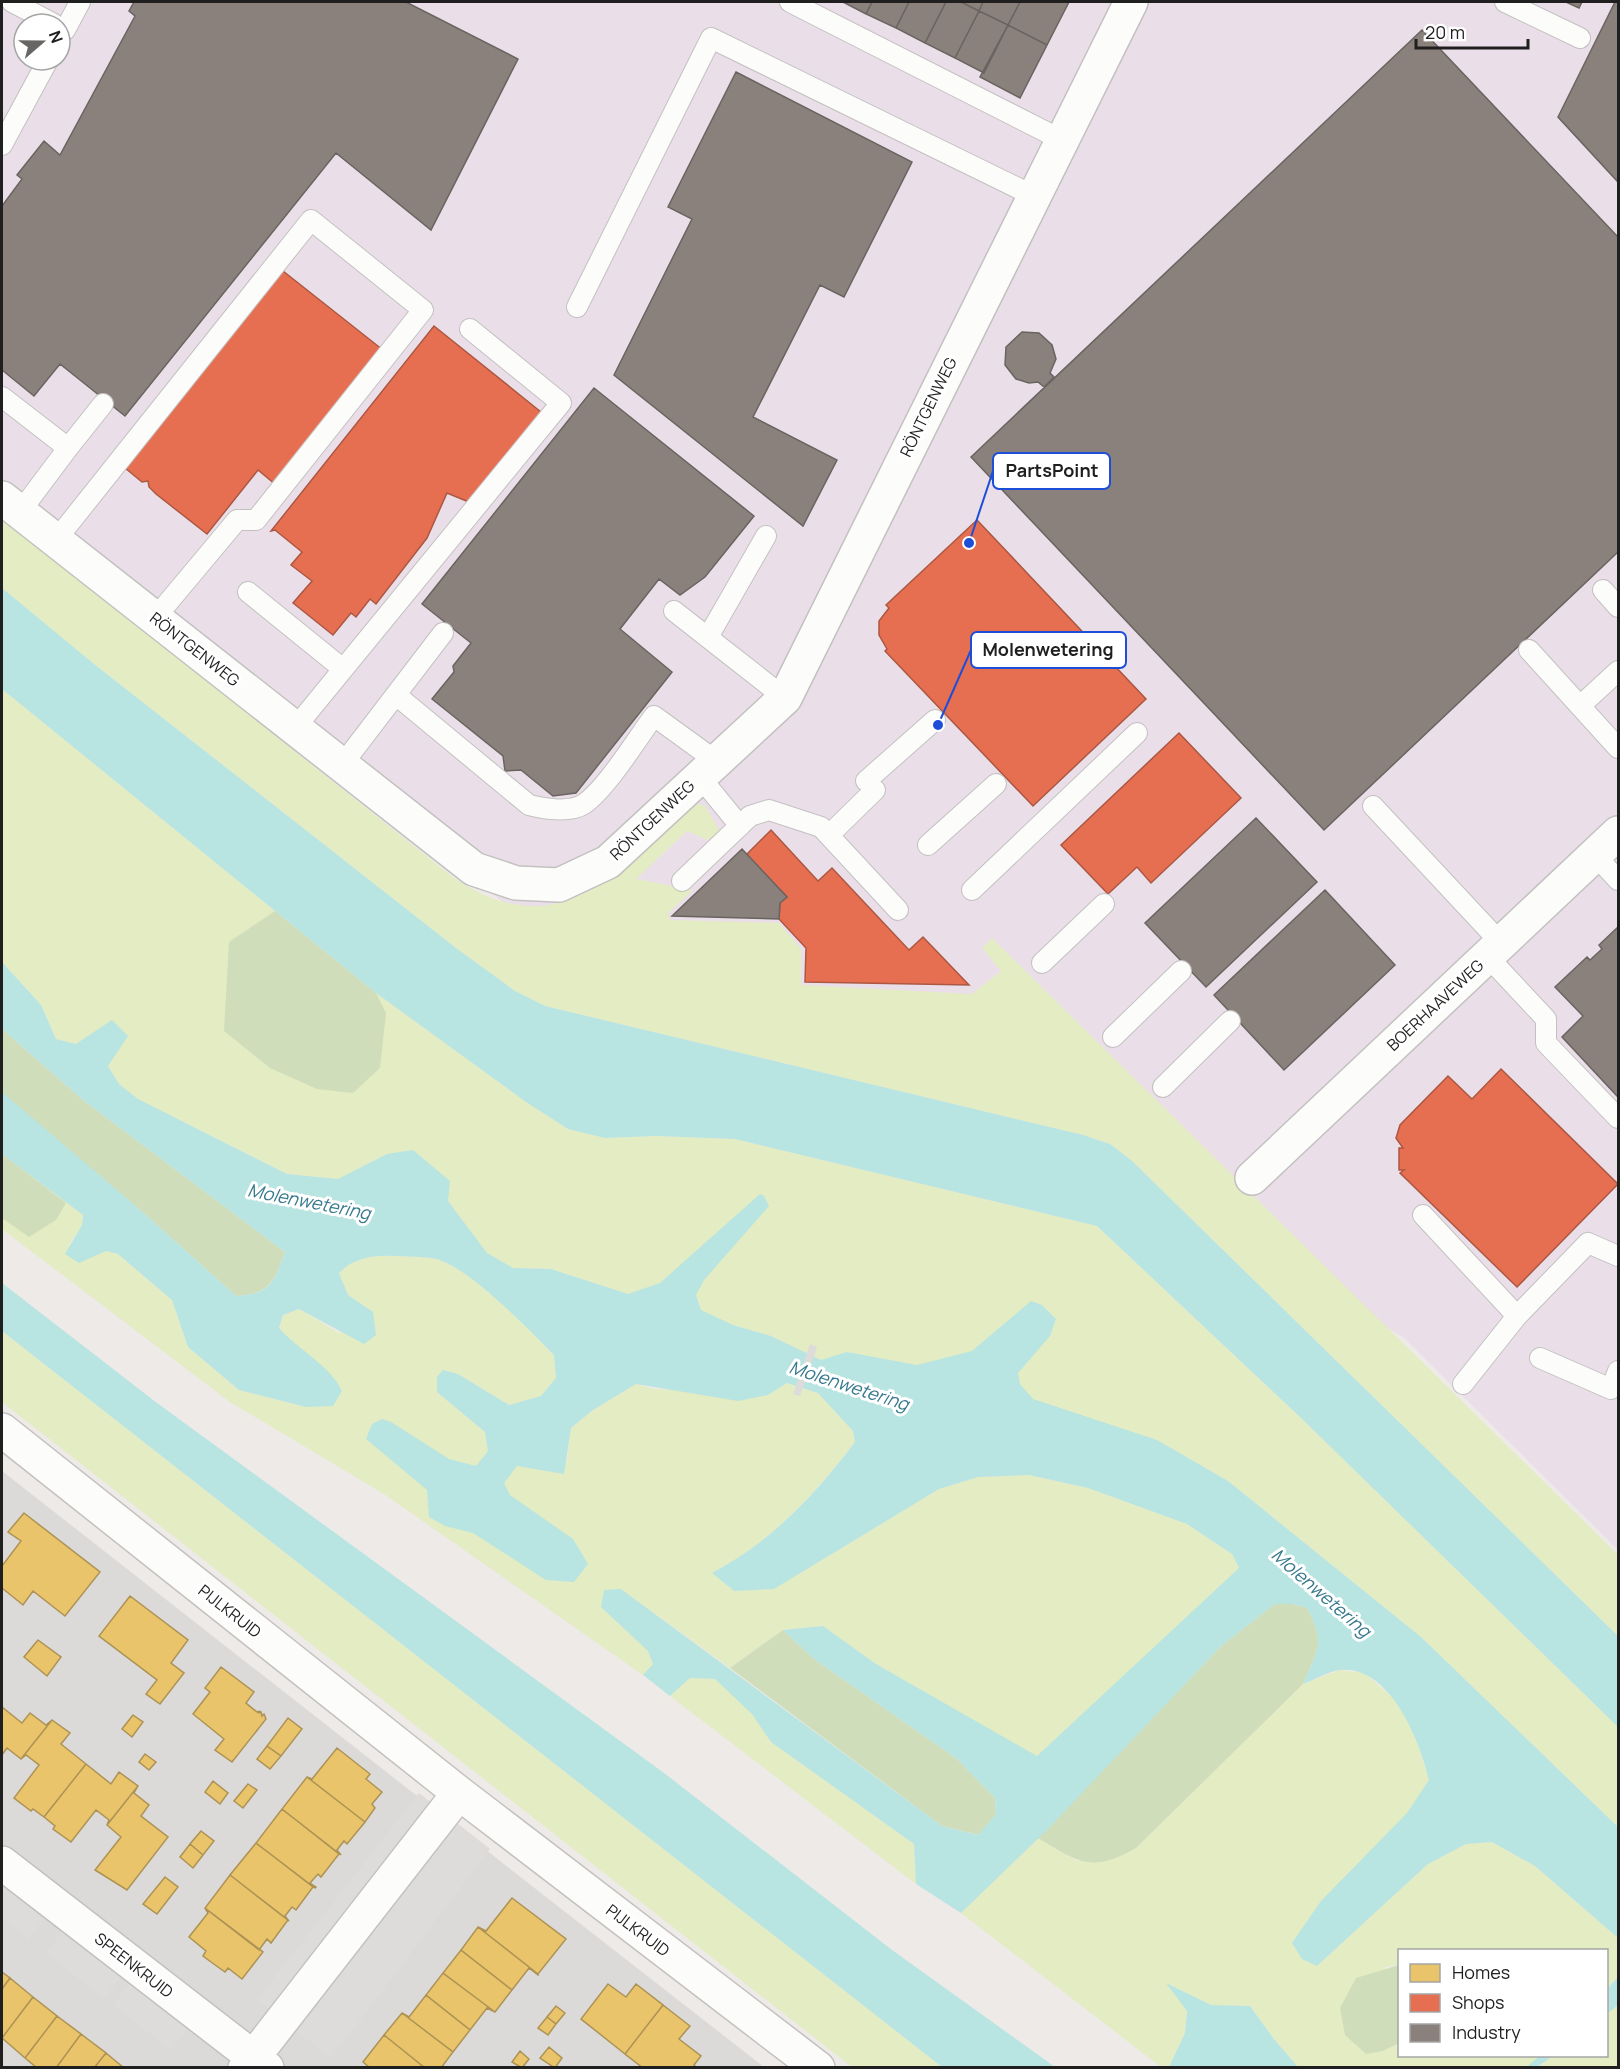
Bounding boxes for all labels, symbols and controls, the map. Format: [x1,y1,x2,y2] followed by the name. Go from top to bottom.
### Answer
[12,12,72,72] north arrow
[1416,12,1528,50] scale bar
[1425,20,1465,44] text: 20 m
[44,28,68,46] text: N
[894,353,962,461] street label: RÖNTGENWEG
[993,453,1110,489] callout: PartsPoint
[1006,458,1098,482] text: PartsPoint
[146,607,244,691] street label: RÖNTGENWEG
[971,632,1126,668] callout: Molenwetering
[982,637,1114,661] text: Molenwetering
[605,775,699,865] street label: RÖNTGENWEG
[1382,954,1488,1056] street label: BOERHAAVEWEG
[246,1177,374,1225] water label: Molenwetering
[786,1354,913,1416] water label: Molenwetering
[1267,1542,1377,1643] water label: Molenwetering
[194,1579,266,1643] street label: PIJLKRUID
[602,1899,674,1961] street label: PIJLKRUID
[90,1927,178,2003] street label: SPEENKRUID
[1398,1949,1608,2057] legend
[1452,1960,1510,1984] text: Homes
[1452,1990,1504,2014] text: Shops
[1452,2020,1521,2044] text: Industry

